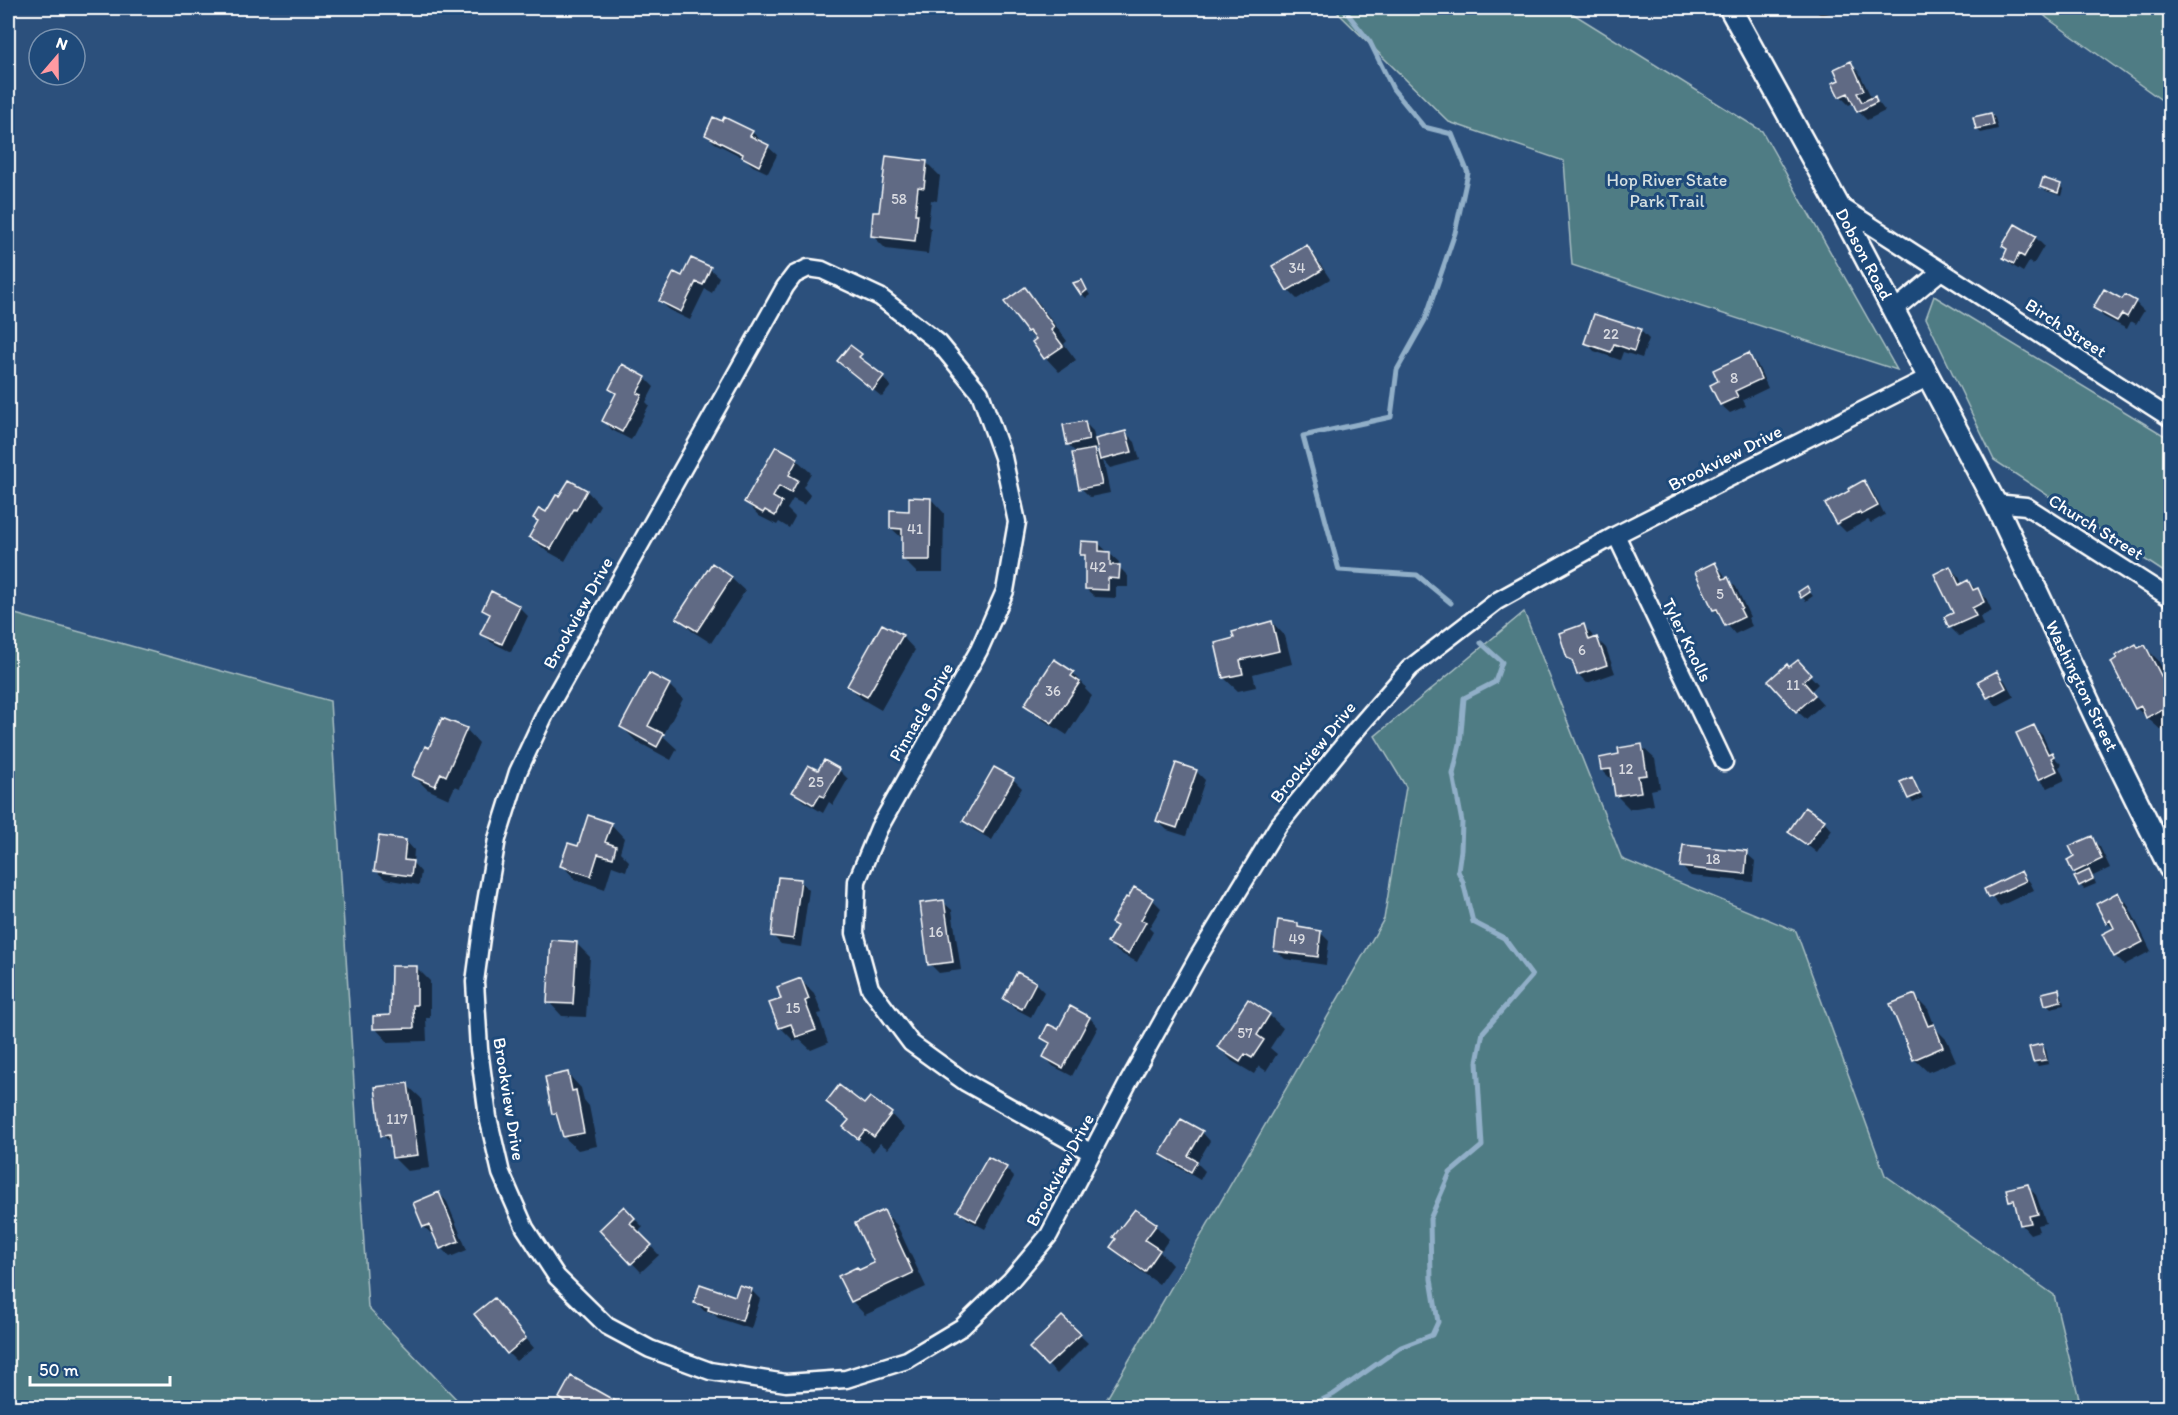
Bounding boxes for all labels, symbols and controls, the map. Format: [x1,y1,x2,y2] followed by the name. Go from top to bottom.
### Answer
[27,27,87,87] north arrow
[54,33,70,54] text: N
[1607,169,1727,212] park label: Hop River State Park Trail
[891,190,907,208] house number: 58
[1831,204,1898,304] street label: Dobson Road
[1288,259,1306,277] house number: 34
[2021,294,2111,363] street label: Birch Street
[1603,325,1619,343] house number: 22
[1730,369,1738,387] house number: 8
[1665,420,1785,496] street label: Brookview Drive
[2044,489,2148,565] street label: Church Street
[907,520,923,538] house number: 41
[538,553,618,673] street label: Brookview Drive
[1090,558,1107,576] house number: 42
[1716,585,1724,603] house number: 5
[1657,595,1717,685] street label: Tyler Knolls
[2041,617,2123,755] street label: Washington Street
[1578,641,1586,659] house number: 6
[884,659,958,765] street label: Pinnacle Drive
[1786,676,1800,694] house number: 11
[1045,682,1061,700] house number: 36
[1265,697,1361,807] street label: Brookview Drive
[1619,760,1634,778] house number: 12
[808,773,824,791] house number: 25
[1705,850,1721,868] house number: 18
[929,923,944,941] house number: 16
[1289,930,1306,948] house number: 49
[786,999,801,1017] house number: 15
[1237,1024,1253,1042] house number: 57
[488,1036,530,1162] street label: Brookview Drive
[386,1110,408,1128] house number: 117
[1021,1110,1099,1230] street label: Brookview Drive
[30,1349,170,1387] scale bar
[39,1359,79,1381] text: 50 m

